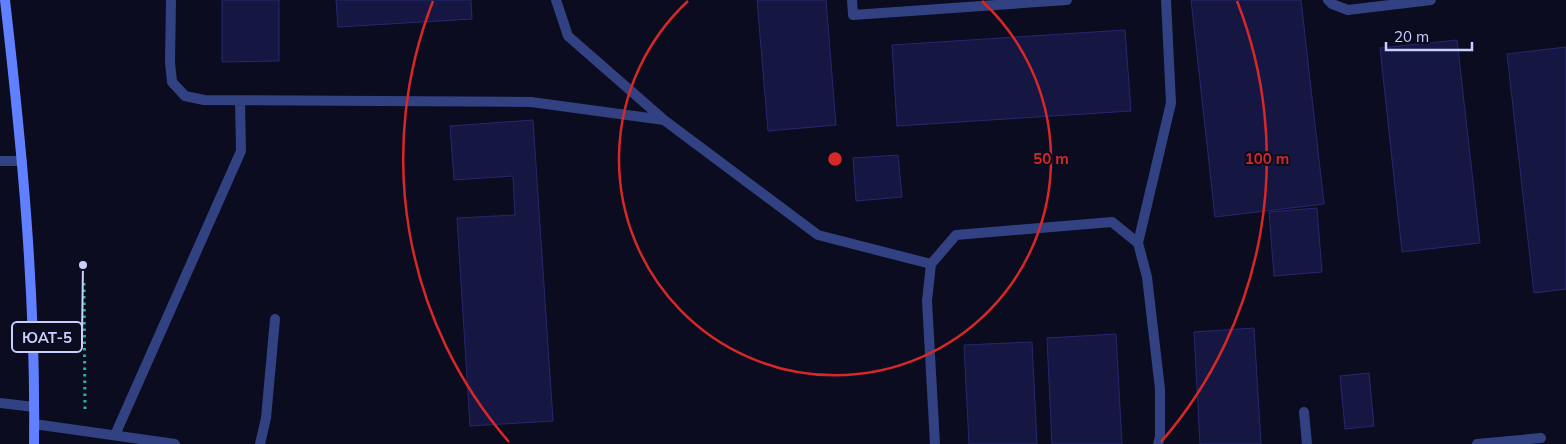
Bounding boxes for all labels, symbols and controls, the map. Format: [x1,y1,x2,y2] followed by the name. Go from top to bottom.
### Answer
[1386,20,1472,52] scale bar
[1394,27,1429,46] text: 20 m
[1033,149,1069,168] text: 50 m
[1245,149,1289,168] text: 100 m
[826,150,844,168] centre of rings
[12,322,82,352] callout: ЮАТ-5
[22,328,72,347] text: ЮАТ-5

